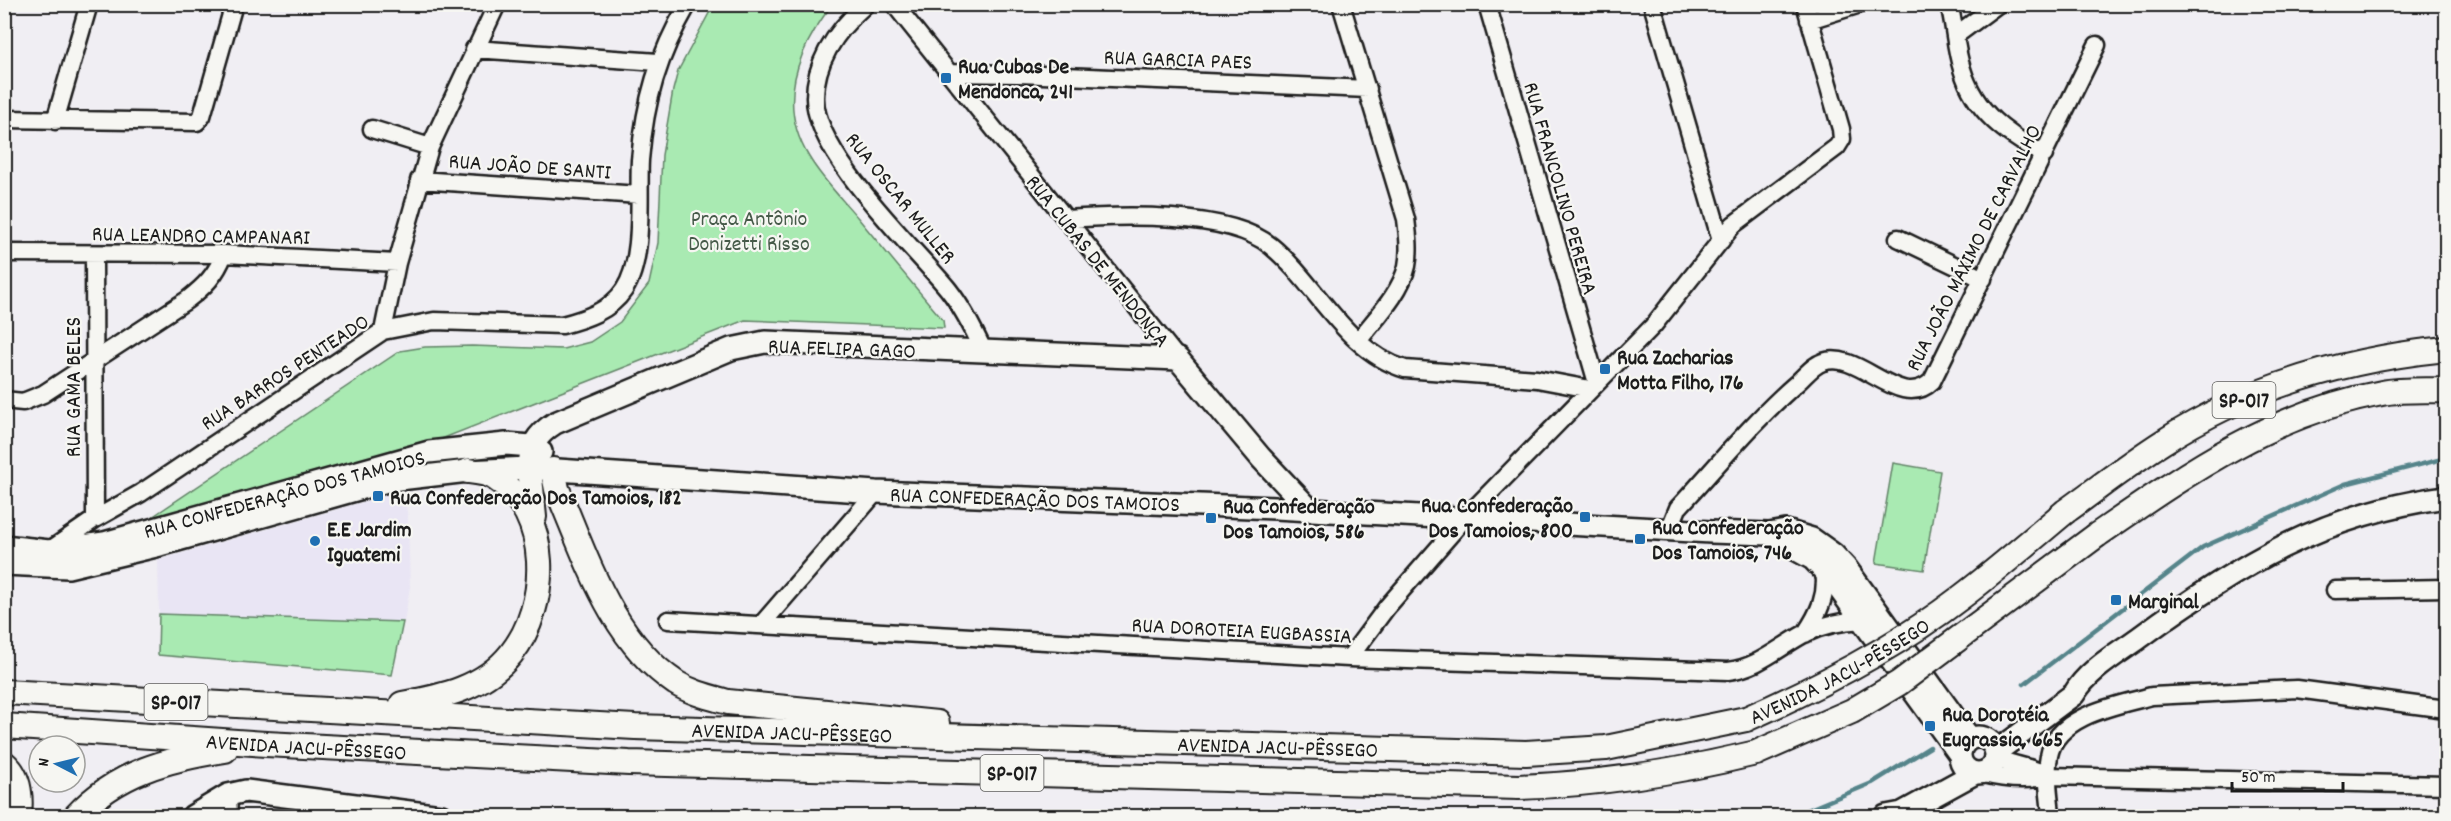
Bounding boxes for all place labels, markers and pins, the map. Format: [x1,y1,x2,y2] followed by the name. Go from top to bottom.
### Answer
[958,53,1073,109] place label: Rua Cubas De Mendonca, 241
[939,71,953,85] marker: Rua Cubas De Mendonca, 241
[1617,344,1744,400] place label: Rua Zacharias Motta Filho, 176
[1598,362,1612,376] marker: Rua Zacharias Motta Filho, 176
[390,484,682,515] place label: Rua Confederação Dos Tamoios, 182
[371,489,385,503] marker: Rua Confederação Dos Tamoios, 182
[1421,492,1573,548] place label: Rua Confederação Dos Tamoios, 800
[1223,493,1375,549] place label: Rua Confederação Dos Tamoios, 586
[1578,510,1592,524] marker: Rua Confederação Dos Tamoios, 800
[1204,511,1218,525] marker: Rua Confederação Dos Tamoios, 586
[1652,514,1804,570] place label: Rua Confederação Dos Tamoios, 746
[327,516,412,572] place label: E.E Jardim Iguatemi
[1633,532,1647,546] marker: Rua Confederação Dos Tamoios, 746
[308,534,322,548] marker: E.E Jardim Iguatemi
[2128,588,2200,619] place label: Marginal
[2109,593,2123,607] marker: Marginal
[1942,701,2063,757] place label: Rua Dorotéia Eugrassia, 665
[1923,719,1937,733] marker: Rua Dorotéia Eugrassia, 665

